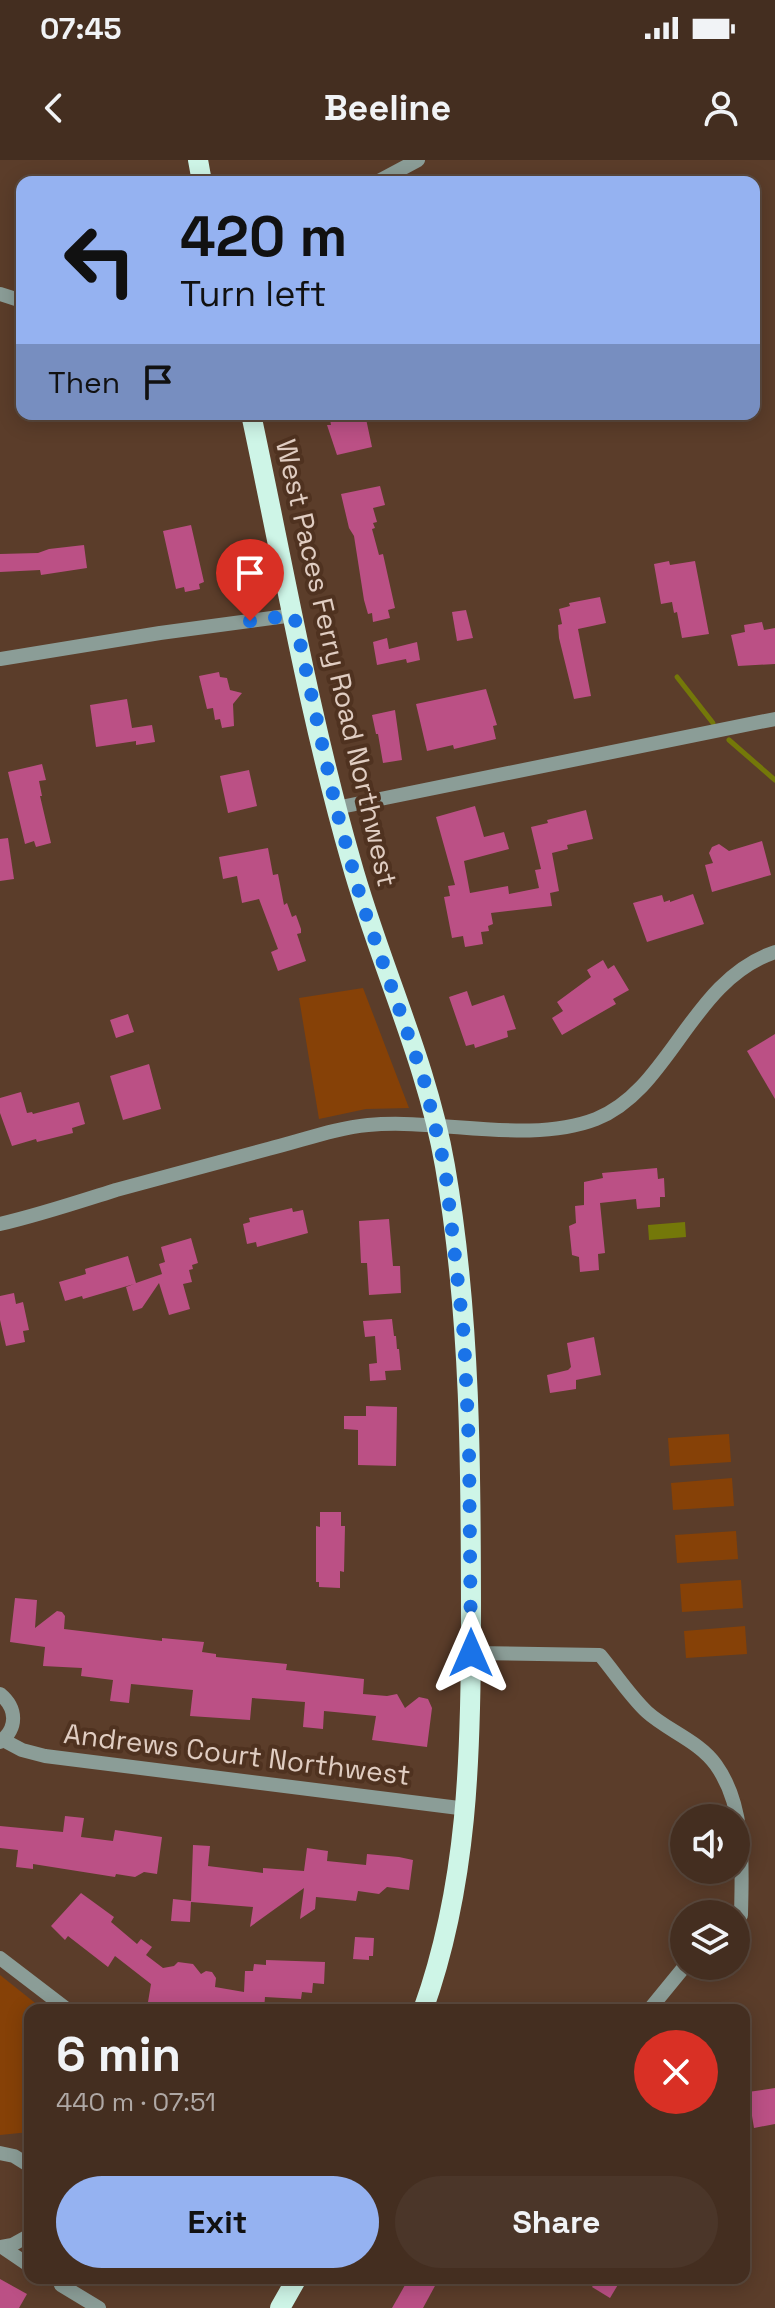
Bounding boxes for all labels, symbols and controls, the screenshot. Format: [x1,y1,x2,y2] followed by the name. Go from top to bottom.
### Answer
[40,9,121,48] text: 07:45
[324,85,451,131] text: Beeline
[32,86,76,130] icon: back
[699,86,743,130] icon: person
[180,201,347,272] text: 420 m
[48,208,152,312] icon: left
[180,271,327,317] text: Turn left
[136,360,180,404] icon: arrive
[48,363,120,402] text: Then
[268,436,406,890] street label: West Paces Ferry Road Northwest
[216,539,284,621] pin
[228,551,272,595] icon: arrive
[429,1611,513,1695] position arrow
[62,1715,412,1793] street label: Andrews Court Northwest
[670,1804,750,1980] map controls
[670,1804,750,1884] button: sound
[670,1900,750,1980] button: layers
[56,2024,181,2085] text: 6 min
[634,2030,718,2114] button: close
[56,2085,216,2119] text: 440 m · 07:51
[56,2176,379,2268] button: Exit
[395,2176,718,2268] button: Share

